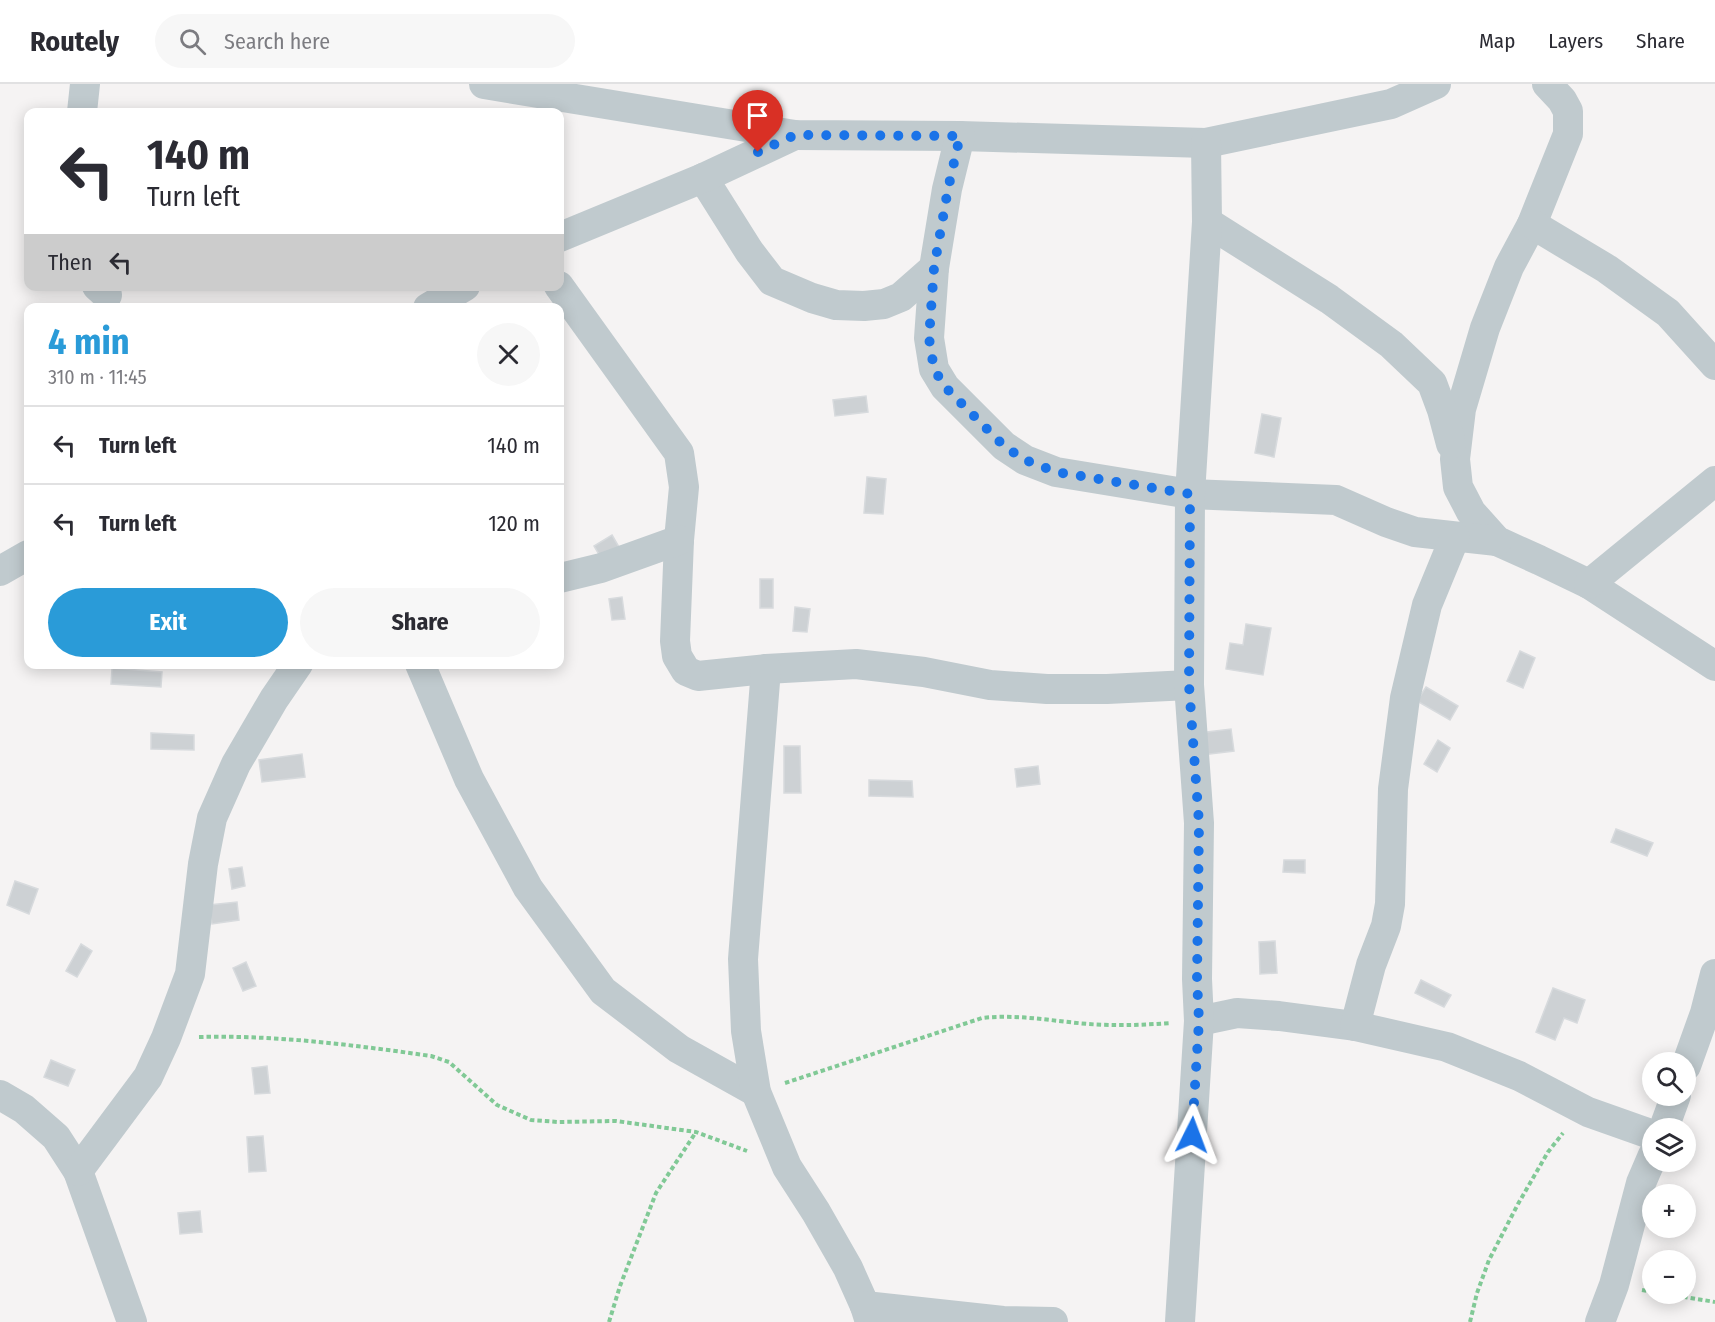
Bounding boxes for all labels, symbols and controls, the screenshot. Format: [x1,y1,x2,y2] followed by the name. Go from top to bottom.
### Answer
[155,14,575,68] search box
[30,25,119,58] text: Routely
[176,25,209,58] icon: search
[224,28,330,55] text: Search here
[1479,28,1515,54] text: Map
[1548,28,1603,54] text: Layers
[1636,28,1685,54] text: Share
[732,90,783,152] pin
[741,99,774,132] icon: arrive
[147,130,250,180] text: 140 m
[48,132,126,210] icon: left
[147,181,240,213] text: Turn left
[104,246,137,279] icon: left
[48,249,92,276] text: Then
[48,320,130,364] text: 4 min
[477,323,540,386] button: close
[48,365,147,389] text: 310 m · 11:45
[48,429,81,462] icon: left
[99,432,177,459] text: Turn left
[487,432,540,459] text: 140 m
[48,507,81,540] icon: left
[99,510,177,537] text: Turn left
[488,510,540,537] text: 120 m
[48,588,288,657] button: Exit
[300,588,540,657] button: Share
[1642,1052,1696,1304] map controls
[1642,1052,1696,1106] button: search
[1160,1103,1224,1167] position arrow
[1642,1118,1696,1172] button: layers
[1642,1184,1696,1238] button: +
[1642,1250,1696,1304] button: −

